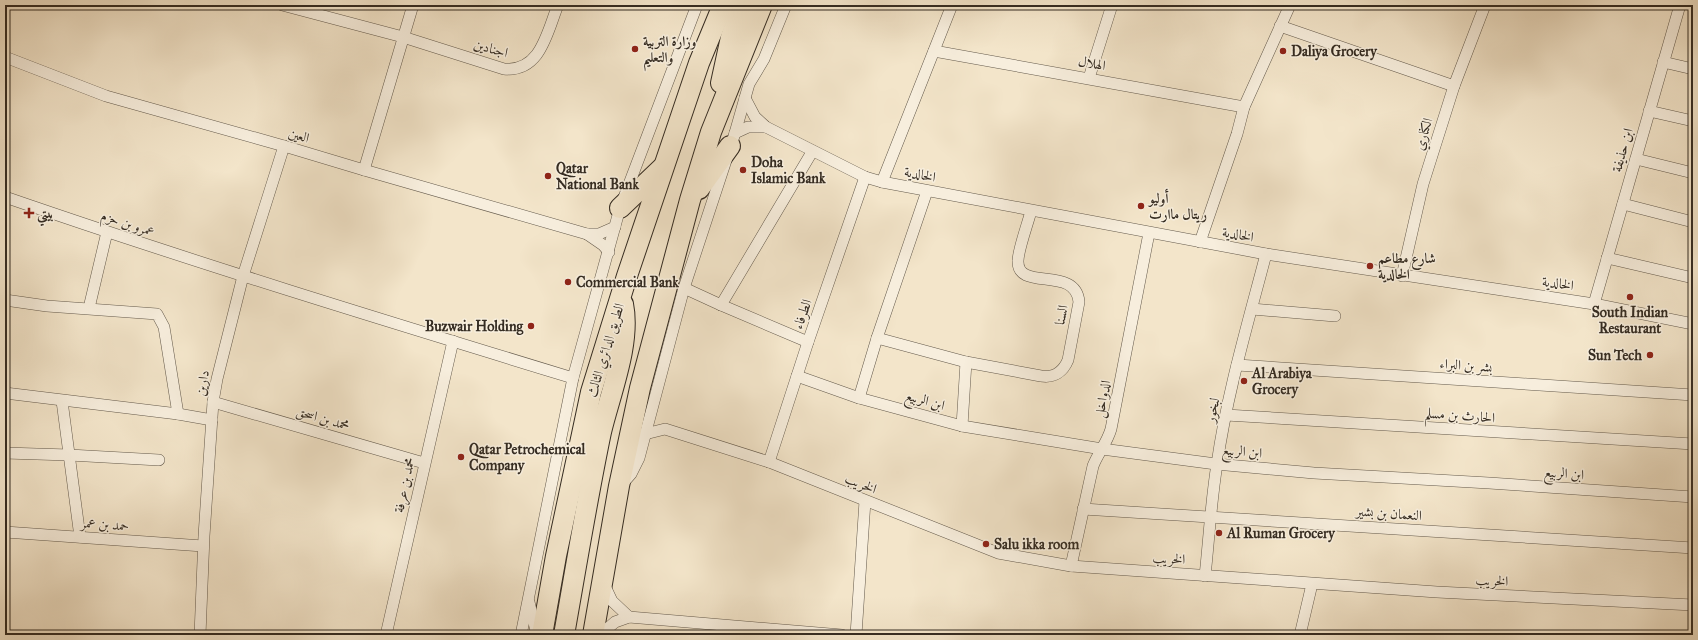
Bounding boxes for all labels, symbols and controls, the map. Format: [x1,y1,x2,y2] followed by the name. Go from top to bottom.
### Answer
[643,33,696,72] place label: وزارة التربية والتعليم
[472,35,510,61] street label: اجنادين
[1291,43,1378,61] place label: Daliya Grocery
[630,44,640,54] marker: وزارة التربية والتعليم
[1278,46,1288,56] marker: Daliya Grocery
[1077,53,1107,74] street label: الهلال
[1410,116,1439,153] street label: الكناري
[286,124,312,147] street label: العين
[1608,126,1637,174] street label: ابن حذيفة
[751,154,826,187] place label: Doha Islamic Bank
[556,160,639,193] place label: Qatar National Bank
[903,163,937,186] street label: الخالدية
[738,165,748,175] marker: Doha Islamic Bank
[543,171,553,181] marker: Qatar National Bank
[1147,188,1208,223] place label: أوليو ريتال ماارت
[1136,201,1146,211] marker: أوليو ريتال ماارت
[37,205,54,227] place label: بيتي
[98,207,157,244] street label: عمرو بن حزم
[24,208,34,218] marker: بيتي
[1221,223,1255,246] street label: الخالدية
[1378,250,1436,283] place label: شارع مطاعم الخالدية
[1365,261,1375,271] marker: شارع مطاعم الخالدية
[1541,273,1575,294] street label: الخالدية
[576,274,679,291] place label: Commercial Bank
[563,277,573,287] marker: Commercial Bank
[1625,292,1635,302] marker: South Indian Restaurant
[789,297,816,331] street label: الطرفاء
[583,301,631,400] street label: الطريق الدائري الثالث
[1051,304,1072,327] street label: السنا
[1592,304,1669,337] place label: South Indian Restaurant
[425,318,523,336] place label: Buzwair Holding
[526,321,536,331] marker: Buzwair Holding
[1588,347,1642,364] place label: Sun Tech
[1645,350,1655,360] marker: Sun Tech
[1439,355,1493,377] street label: بشر بن البراء
[1251,365,1313,399] place label: Al Arabiya Grocery
[192,369,213,397] street label: دارين
[1239,376,1249,386] marker: Al Arabiya Grocery
[1091,379,1116,420] street label: الدواخل
[902,387,947,419] street label: ابن الربيع
[1201,396,1223,426] street label: لبخور
[294,403,351,434] street label: محمد بن اسحق
[1424,405,1496,432] street label: الحارث بن مسلم
[469,441,587,475] place label: Qatar Petrochemical Company
[1221,441,1263,467] street label: ابن الربيع
[456,452,466,462] marker: Qatar Petrochemical Company
[390,456,420,514] street label: محمد بن عرفة
[1543,464,1585,488] street label: ابن الربيع
[842,469,879,498] street label: الخريب
[1354,503,1422,524] street label: النعمان بن بشير
[78,514,129,535] street label: حمد بن عمر
[1226,525,1336,543] place label: Al Ruman Grocery
[1214,528,1224,538] marker: Al Ruman Grocery
[994,536,1079,553] place label: Salu ikka room
[981,539,991,549] marker: Salu ikka room
[1152,549,1186,569] street label: الخريب
[1475,571,1509,591] street label: الخريب

